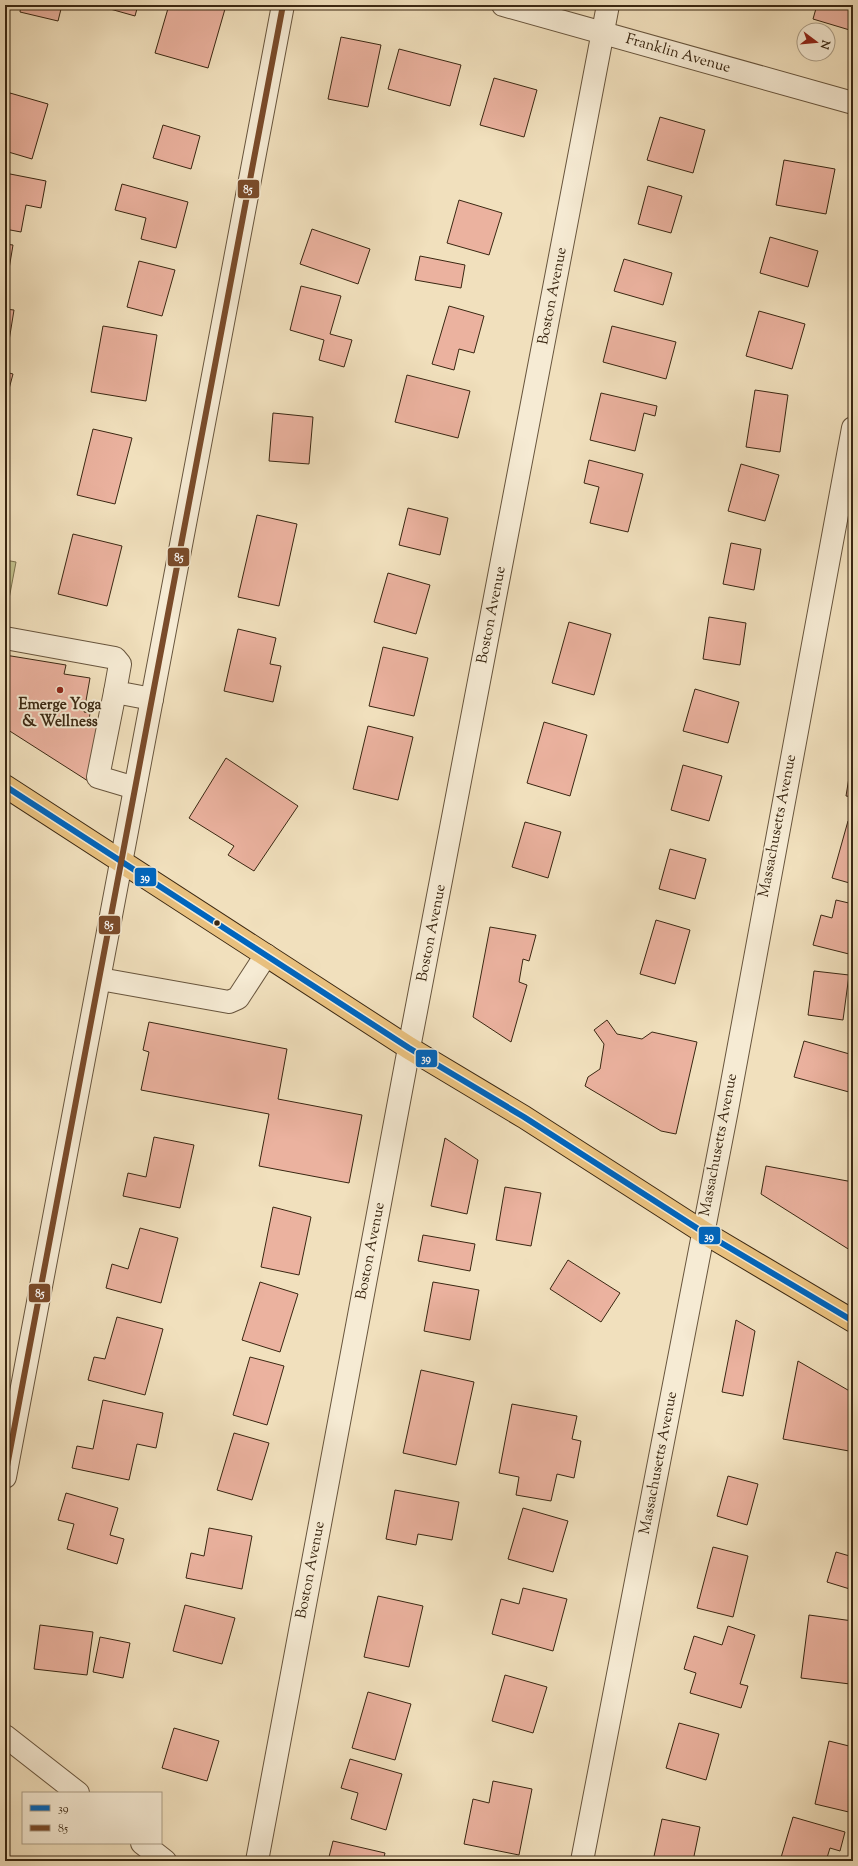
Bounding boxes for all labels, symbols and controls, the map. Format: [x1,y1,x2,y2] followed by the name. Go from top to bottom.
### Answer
[796,22,836,62] north arrow
[623,29,733,79] street label: Franklin Avenue
[816,37,834,51] text: N
[237,179,260,199] line badge: 85
[243,182,253,198] text: 85
[533,245,573,347] street label: Boston Avenue
[167,547,190,567] line badge: 85
[174,550,184,566] text: 85
[472,564,512,666] street label: Boston Avenue
[55,685,65,695] marker: Emerge Yoga & Wellness
[18,695,102,733] place label: Emerge Yoga & Wellness
[754,753,802,899] street label: Massachusetts Avenue
[134,867,157,887] line badge: 39
[140,870,150,886] text: 39
[412,882,452,984] street label: Boston Avenue
[98,915,121,935] line badge: 85
[104,918,114,934] text: 85
[212,918,222,928] unlabelled marker
[415,1049,438,1068] line badge: 39
[421,1051,431,1067] text: 39
[695,1072,743,1218] street label: Massachusetts Avenue
[351,1200,391,1302] street label: Boston Avenue
[698,1226,721,1245] line badge: 39
[704,1229,714,1245] text: 39
[28,1283,51,1303] line badge: 85
[35,1286,45,1302] text: 85
[635,1390,683,1536] street label: Massachusetts Avenue
[291,1519,331,1621] street label: Boston Avenue
[22,1792,162,1844] legend
[58,1800,69,1818] text: 39
[58,1820,68,1838] text: 85

